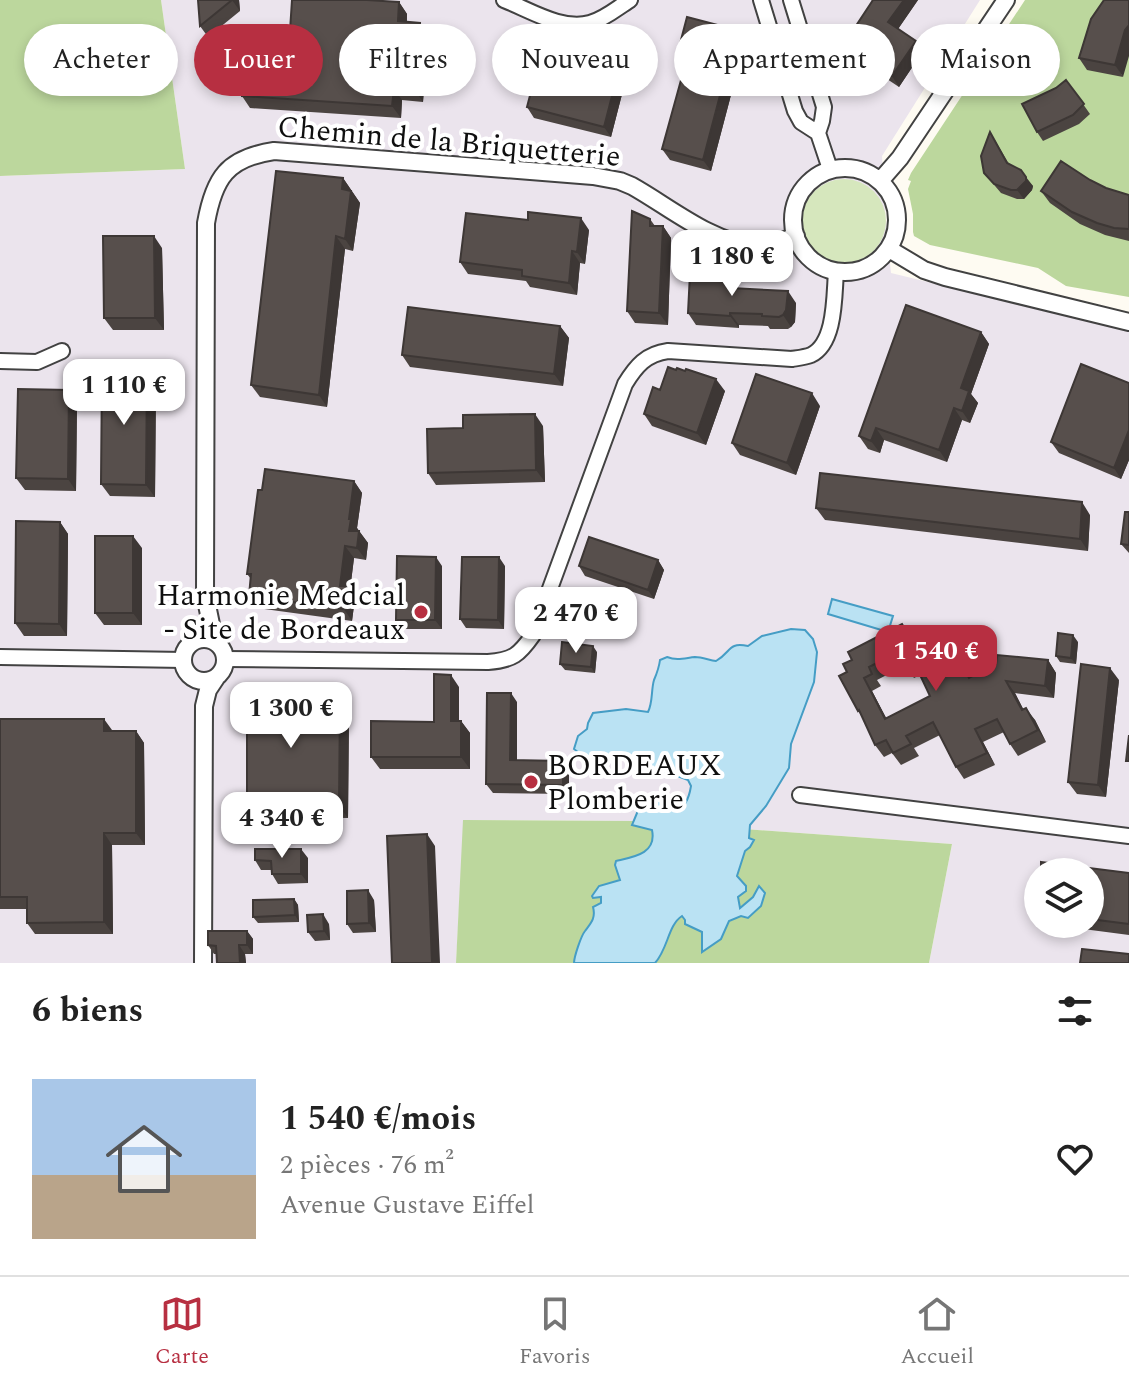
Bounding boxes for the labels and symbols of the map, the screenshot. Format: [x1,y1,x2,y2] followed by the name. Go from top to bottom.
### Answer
[275,104,622,180] street label: Chemin de la Briquetterie
[658,230,806,298] pin: 1 180 €
[50,359,198,427] pin: 1 110 €
[156,573,405,653] place label: Harmonie Medcial - Site de Bordeaux
[502,587,650,655] pin: 2 470 €
[412,603,430,621] marker: Harmonie Medcial - Site de Bordeaux
[862,625,1010,693] pin: 1 540 €
[217,682,365,750] pin: 1 300 €
[547,743,721,823] place label: BORDEAUX Plomberie
[522,773,540,791] marker: BORDEAUX Plomberie
[208,792,356,860] pin: 4 340 €

